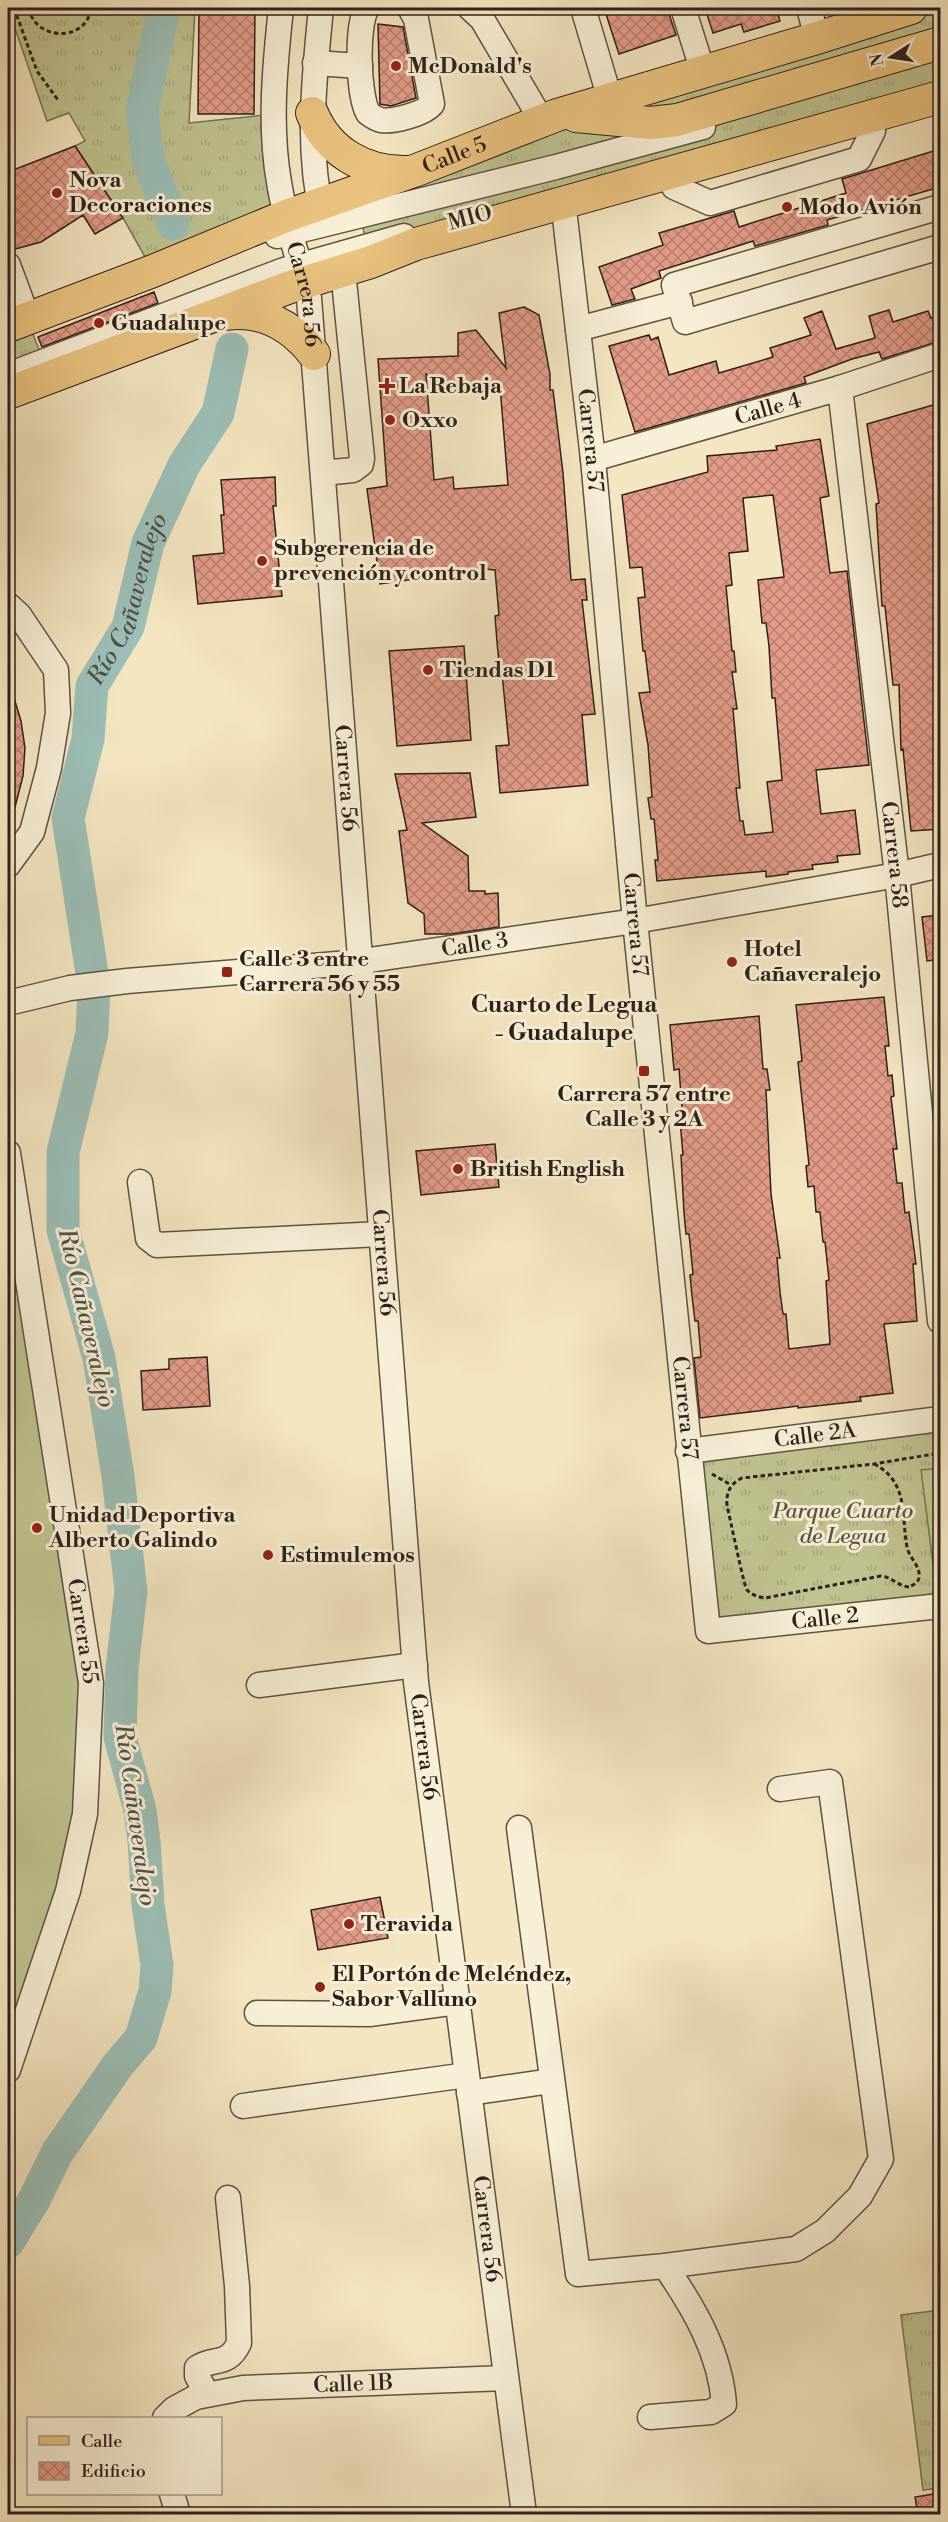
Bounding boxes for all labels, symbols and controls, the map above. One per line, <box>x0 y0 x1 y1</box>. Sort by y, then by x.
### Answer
north arrow <box>861 27 921 87</box>
text: N <box>866 51 888 68</box>
place label: McDonald's <box>408 53 532 80</box>
marker: McDonald's <box>389 59 403 73</box>
street label: Calle 5 <box>418 130 490 180</box>
place label: Nova Decoraciones <box>69 167 212 219</box>
marker: Nova Decoraciones <box>50 186 64 200</box>
place label: Modo Avión <box>799 194 922 221</box>
street label: MIO <box>445 199 495 237</box>
marker: Modo Avión <box>780 200 794 214</box>
street label: Carrera 56 <box>280 238 326 348</box>
place label: Guadalupe <box>111 310 226 337</box>
marker: Guadalupe <box>92 316 106 330</box>
place label: La Rebaja <box>399 373 503 400</box>
marker: La Rebaja <box>380 379 394 393</box>
street label: Calle 4 <box>731 386 804 431</box>
street label: Carrera 57 <box>571 387 609 494</box>
place label: Oxxo <box>402 407 458 434</box>
marker: Oxxo <box>383 413 397 427</box>
water label: Río Cañaveralejo <box>80 509 175 692</box>
place label: Subgerencia de prevención y control <box>274 535 486 587</box>
marker: Subgerencia de prevención y control <box>255 554 269 568</box>
place label: Tiendas D1 <box>440 657 556 684</box>
marker: Tiendas D1 <box>421 663 435 677</box>
street label: Carrera 56 <box>329 724 364 833</box>
street label: Carrera 58 <box>875 800 914 910</box>
street label: Carrera 57 <box>617 871 654 978</box>
street label: Calle 3 <box>440 926 510 963</box>
place label: Hotel Cañaveralejo <box>744 936 881 988</box>
place label: Calle 3 entre Carrera 56 y 55 <box>239 946 400 998</box>
marker: Hotel Cañaveralejo <box>725 955 739 969</box>
marker: Calle 3 entre Carrera 56 y 55 <box>220 965 234 979</box>
district label: Cuarto de Legua - Guadalupe <box>471 990 658 1048</box>
marker: Carrera 57 entre Calle 3 y 2A <box>637 1064 651 1078</box>
place label: Carrera 57 entre Calle 3 y 2A <box>557 1081 731 1133</box>
place label: British English <box>470 1156 625 1183</box>
marker: British English <box>451 1162 465 1176</box>
street label: Carrera 56 <box>366 1208 401 1317</box>
water label: Río Cañaveralejo <box>51 1224 121 1411</box>
street label: Carrera 57 <box>666 1355 704 1461</box>
street label: Calle 2A <box>772 1416 859 1453</box>
park label: Parque Cuarto de Legua <box>772 1498 913 1550</box>
place label: Unidad Deportiva Alberto Galindo <box>48 1502 236 1554</box>
marker: Unidad Deportiva Alberto Galindo <box>30 1521 44 1535</box>
place label: Estimulemos <box>280 1542 415 1569</box>
marker: Estimulemos <box>261 1548 275 1562</box>
street label: Carrera 55 <box>61 1577 104 1686</box>
street label: Calle 2 <box>790 1601 860 1635</box>
street label: Carrera 56 <box>404 1692 445 1802</box>
water label: Río Cañaveralejo <box>107 1721 163 1908</box>
place label: Teravida <box>361 1911 454 1938</box>
marker: Teravida <box>342 1917 356 1931</box>
place label: El Portón de Meléndez, Sabor Valluno <box>332 1961 572 2013</box>
marker: El Portón de Meléndez, Sabor Valluno <box>313 1980 327 1994</box>
street label: Carrera 56 <box>467 2174 507 2284</box>
street label: Calle 1B <box>313 2369 394 2399</box>
legend <box>27 2417 222 2495</box>
text: Calle <box>81 2430 122 2453</box>
text: Edificio <box>81 2460 146 2483</box>

